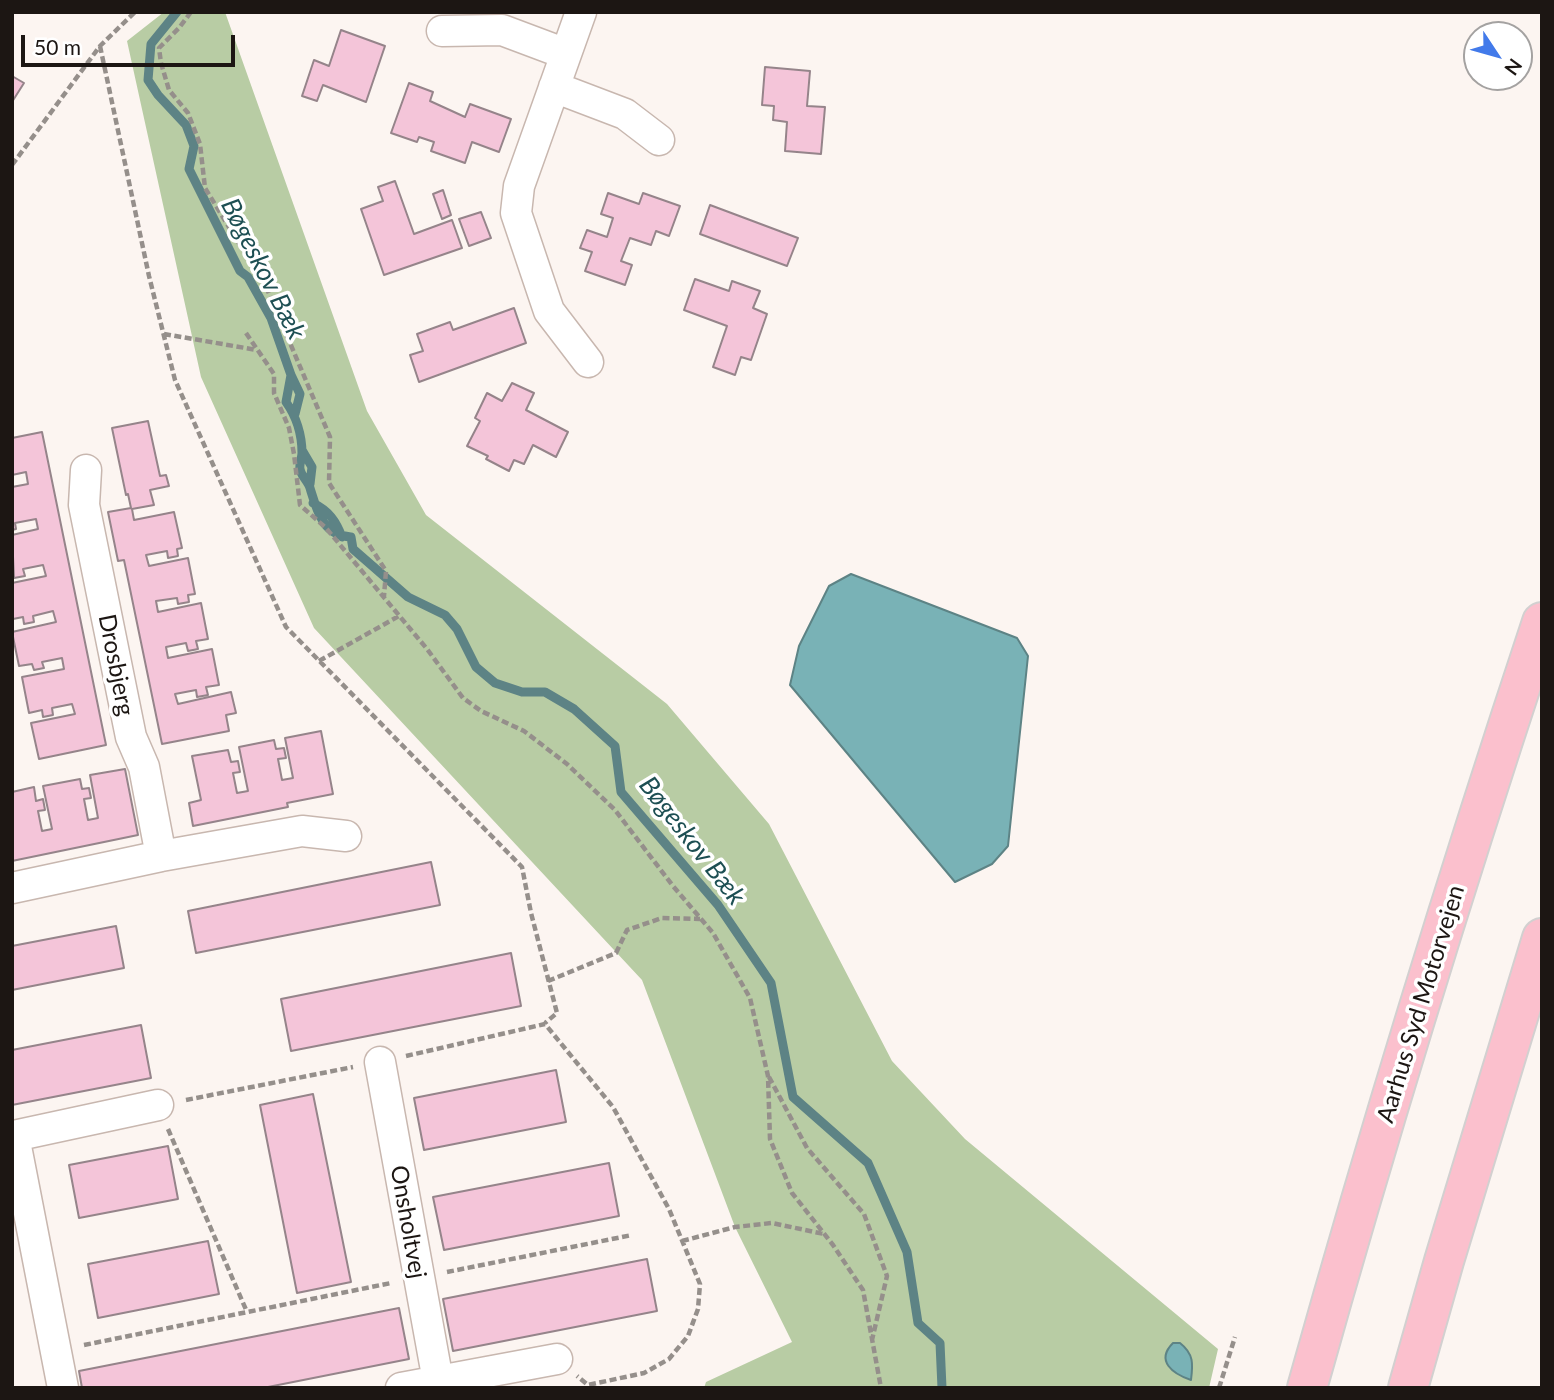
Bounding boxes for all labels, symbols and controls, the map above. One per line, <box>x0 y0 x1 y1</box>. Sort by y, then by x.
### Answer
scale bar <box>24 21 238 65</box>
north arrow <box>1463 21 1533 91</box>
text: 50 m <box>34 34 81 59</box>
text: N <box>1500 55 1527 80</box>
water label: Bøgeskov Bæk <box>214 193 312 345</box>
street label: Drosbjerg <box>92 612 140 718</box>
water label: Bøgeskov Bæk <box>632 771 752 911</box>
street label: Aarhus Syd Motorvejen <box>1371 882 1471 1126</box>
street label: Onsholtvej <box>384 1163 432 1281</box>

